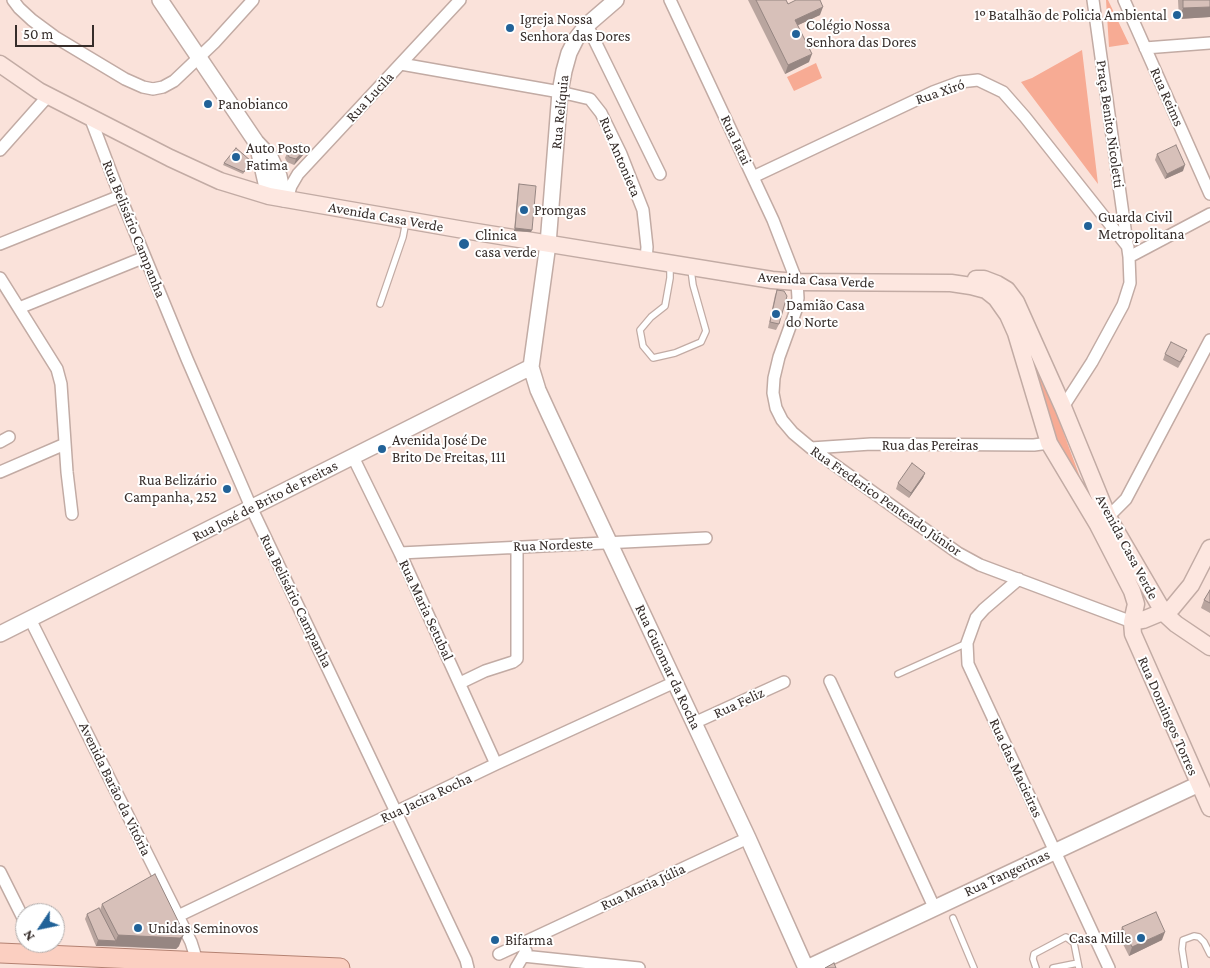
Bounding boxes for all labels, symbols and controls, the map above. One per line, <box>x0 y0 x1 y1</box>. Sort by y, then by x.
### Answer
place label: 1º Batalhão de Policia Ambiental <box>974 6 1167 24</box>
marker: 1º Batalhão de Policia Ambiental <box>1171 9 1183 21</box>
place label: Igreja Nossa Senhora das Dores <box>520 10 630 45</box>
scale bar <box>18 15 96 47</box>
place label: Colégio Nossa Senhora das Dores <box>806 16 916 51</box>
marker: Igreja Nossa Senhora das Dores <box>504 22 516 34</box>
text: 50 m <box>23 26 53 42</box>
marker: Colégio Nossa Senhora das Dores <box>790 28 802 40</box>
street label: Praça Benito Nicoletti <box>1092 59 1128 189</box>
street label: Rua Reims <box>1146 65 1188 129</box>
street label: Rua Lucila <box>342 68 398 126</box>
street label: Rua Relíquia <box>547 74 573 150</box>
street label: Rua Xiró <box>913 75 967 109</box>
place label: Panobianco <box>218 95 288 113</box>
marker: Panobianco <box>202 98 214 110</box>
street label: Rua Iatai <box>717 112 755 168</box>
street label: Rua Antonieta <box>595 114 645 200</box>
place label: Auto Posto Fatima <box>246 139 310 174</box>
marker: Auto Posto Fatima <box>230 151 242 163</box>
street label: Rua Belisário Campanha <box>98 158 170 300</box>
street label: Avenida Casa Verde <box>327 198 445 236</box>
place label: Promgas <box>534 201 586 219</box>
marker: Promgas <box>518 204 530 216</box>
place label: Guarda Civil Metropolitana <box>1098 208 1184 243</box>
marker: Guarda Civil Metropolitana <box>1082 220 1094 232</box>
place label: Clinica casa verde <box>475 226 537 261</box>
marker: Clinica casa verde <box>457 237 471 251</box>
street label: Avenida Casa Verde <box>757 268 875 292</box>
place label: Damião Casa do Norte <box>786 296 865 331</box>
marker: Damião Casa do Norte <box>770 308 782 320</box>
place label: Avenida José De Brito De Freitas, 111 <box>392 431 506 466</box>
street label: Rua das Pereiras <box>882 436 978 454</box>
street label: Rua Frederico Penteado Júnior <box>807 442 965 560</box>
marker: Avenida José De Brito De Freitas, 111 <box>376 443 388 455</box>
street label: Rua José de Brito de Freitas <box>189 456 341 546</box>
place label: Rua Belizário Campanha, 252 <box>124 471 217 506</box>
marker: Rua Belizário Campanha, 252 <box>221 483 233 495</box>
street label: Avenida Casa Verde <box>1092 491 1162 603</box>
street label: Rua Belisário Campanha <box>256 531 336 671</box>
street label: Rua Nordeste <box>513 535 593 555</box>
street label: Rua Maria Setubal <box>395 557 457 663</box>
street label: Rua Guiomar da Rocha <box>631 601 705 733</box>
street label: Rua Domingos Torres <box>1134 654 1202 778</box>
street label: Rua Feliz <box>711 683 767 723</box>
street label: Rua das Macieiras <box>985 716 1047 820</box>
street label: Avenida Barão da Vitória <box>75 719 155 859</box>
street label: Rua Jacira Rocha <box>377 769 475 827</box>
street label: Rua Tangerinas <box>961 845 1053 901</box>
street label: Rua Maria Júlia <box>598 860 688 914</box>
north arrow <box>15 903 65 953</box>
place label: Unidas Seminovos <box>148 919 258 937</box>
marker: Unidas Seminovos <box>132 922 144 934</box>
text: N <box>19 927 38 944</box>
place label: Casa Mille <box>1069 929 1131 947</box>
place label: Bifarma <box>505 931 553 949</box>
marker: Casa Mille <box>1135 932 1147 944</box>
marker: Bifarma <box>489 934 501 946</box>

